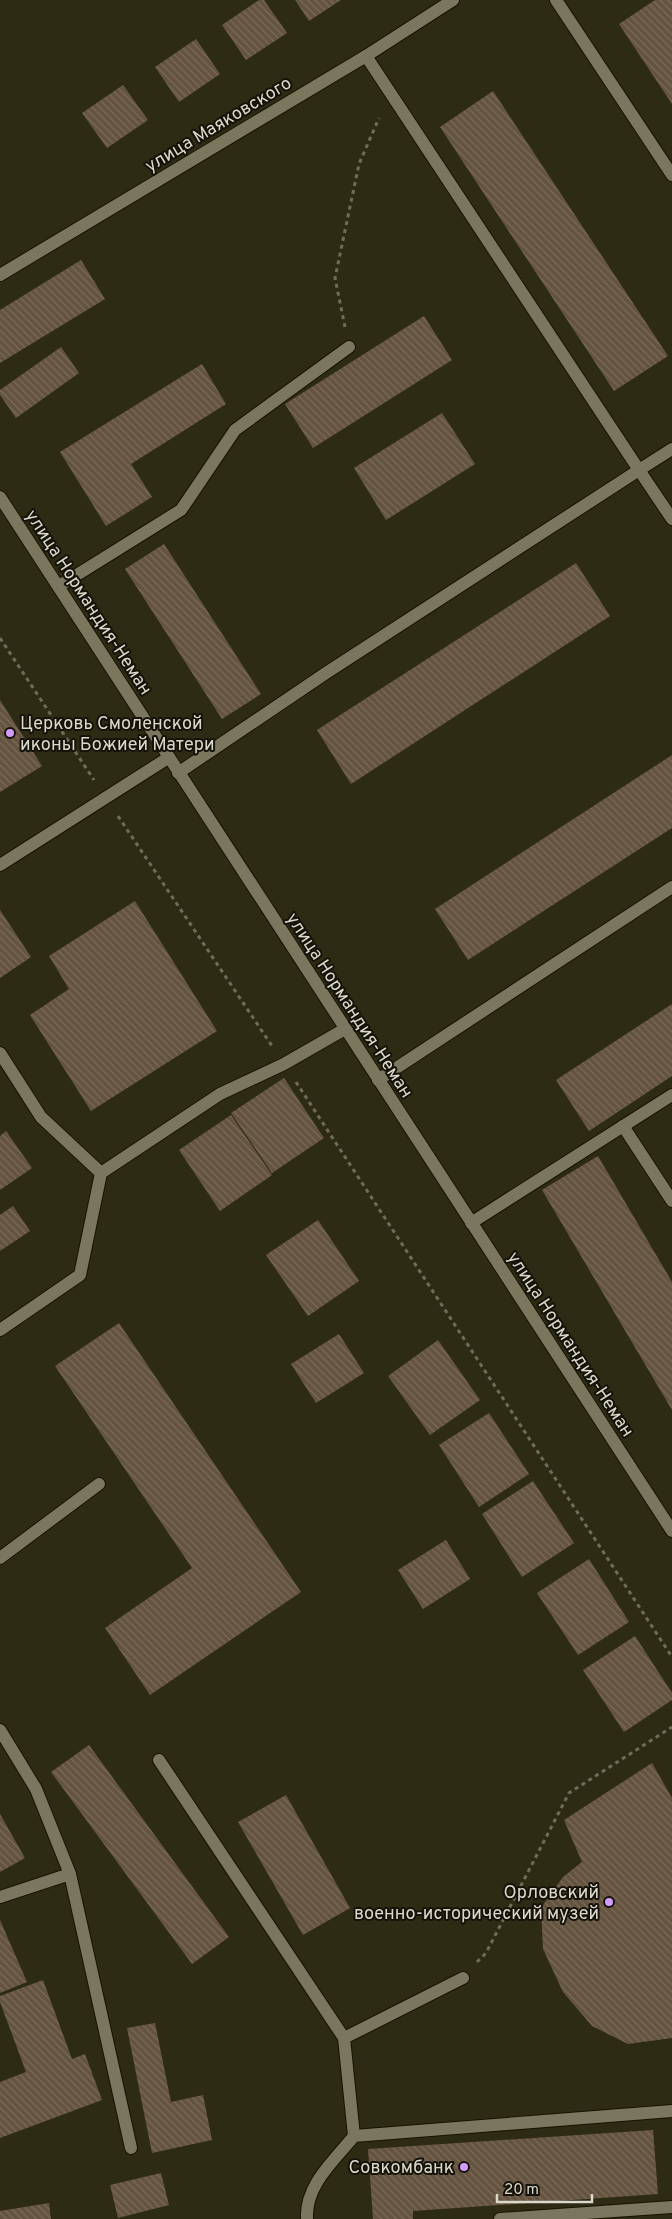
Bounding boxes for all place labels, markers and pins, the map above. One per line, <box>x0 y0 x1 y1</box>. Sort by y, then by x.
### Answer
place label: Церковь Смоленской иконы Божией Матери <box>20 713 215 757</box>
marker: Церковь Смоленской иконы Божией Матери <box>4 727 16 739</box>
place label: Орловский военно-исторический музей <box>354 1882 599 1926</box>
marker: Орловский военно-исторический музей <box>603 1896 615 1908</box>
place label: Совкомбанк <box>349 2157 454 2180</box>
marker: Совкомбанк <box>458 2161 470 2173</box>

